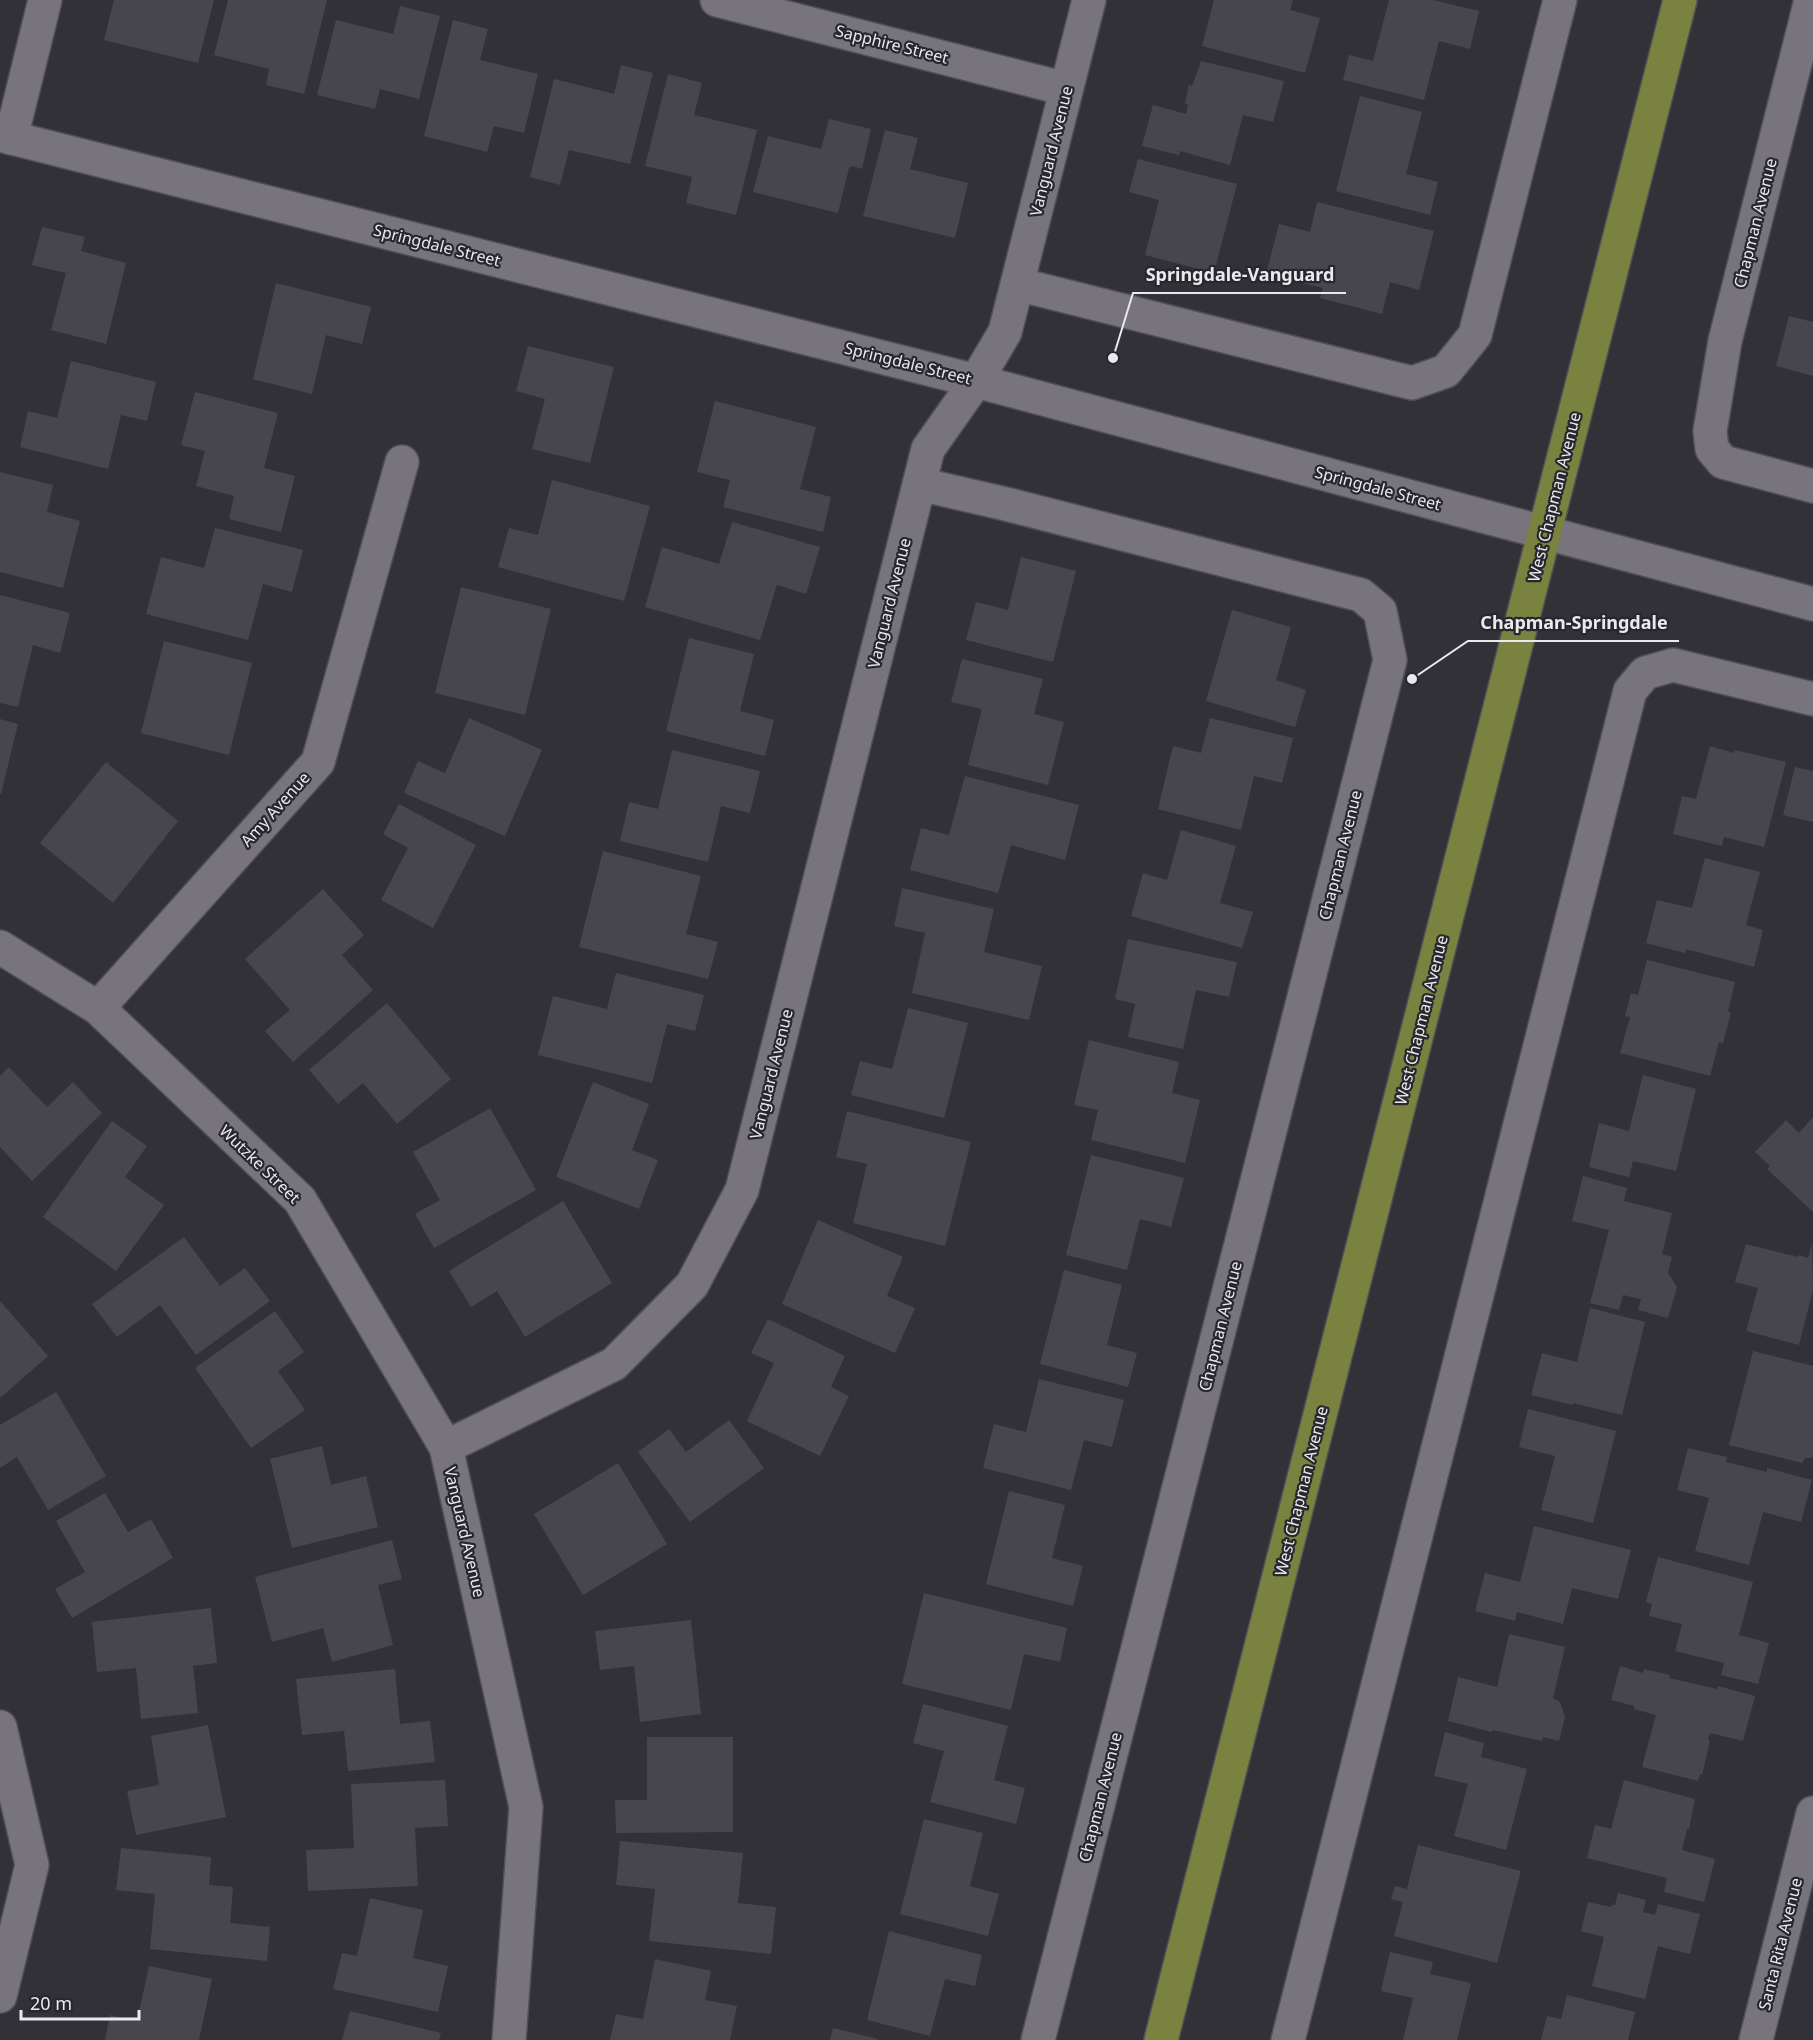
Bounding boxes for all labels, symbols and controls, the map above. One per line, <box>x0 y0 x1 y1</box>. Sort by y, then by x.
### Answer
street label: Sapphire Street <box>833 19 951 69</box>
street label: Vanguard Avenue <box>1024 84 1078 218</box>
street label: Chapman Avenue <box>1728 156 1782 290</box>
street label: Springdale Street <box>371 219 503 271</box>
callout: Springdale-Vanguard <box>1133 257 1346 293</box>
text: Springdale-Vanguard <box>1146 262 1334 286</box>
street label: Springdale Street <box>842 337 974 389</box>
street label: West Chapman Avenue <box>1522 410 1586 584</box>
street label: Springdale Street <box>1312 461 1444 515</box>
street label: Vanguard Avenue <box>862 536 916 670</box>
callout: Chapman-Springdale <box>1468 605 1679 641</box>
text: Chapman-Springdale <box>1480 610 1668 634</box>
street label: Amy Avenue <box>235 767 315 851</box>
street label: Chapman Avenue <box>1313 788 1367 922</box>
street label: West Chapman Avenue <box>1389 933 1453 1107</box>
street label: Vanguard Avenue <box>744 1007 798 1141</box>
street label: Wutzke Street <box>215 1120 305 1208</box>
street label: Chapman Avenue <box>1193 1259 1247 1393</box>
street label: West Chapman Avenue <box>1269 1404 1333 1578</box>
street label: Vanguard Avenue <box>439 1465 491 1599</box>
street label: Chapman Avenue <box>1073 1730 1127 1864</box>
street label: Santa Rita Avenue <box>1753 1875 1807 2013</box>
scale bar <box>21 1983 140 2021</box>
text: 20 m <box>30 1991 72 2015</box>

